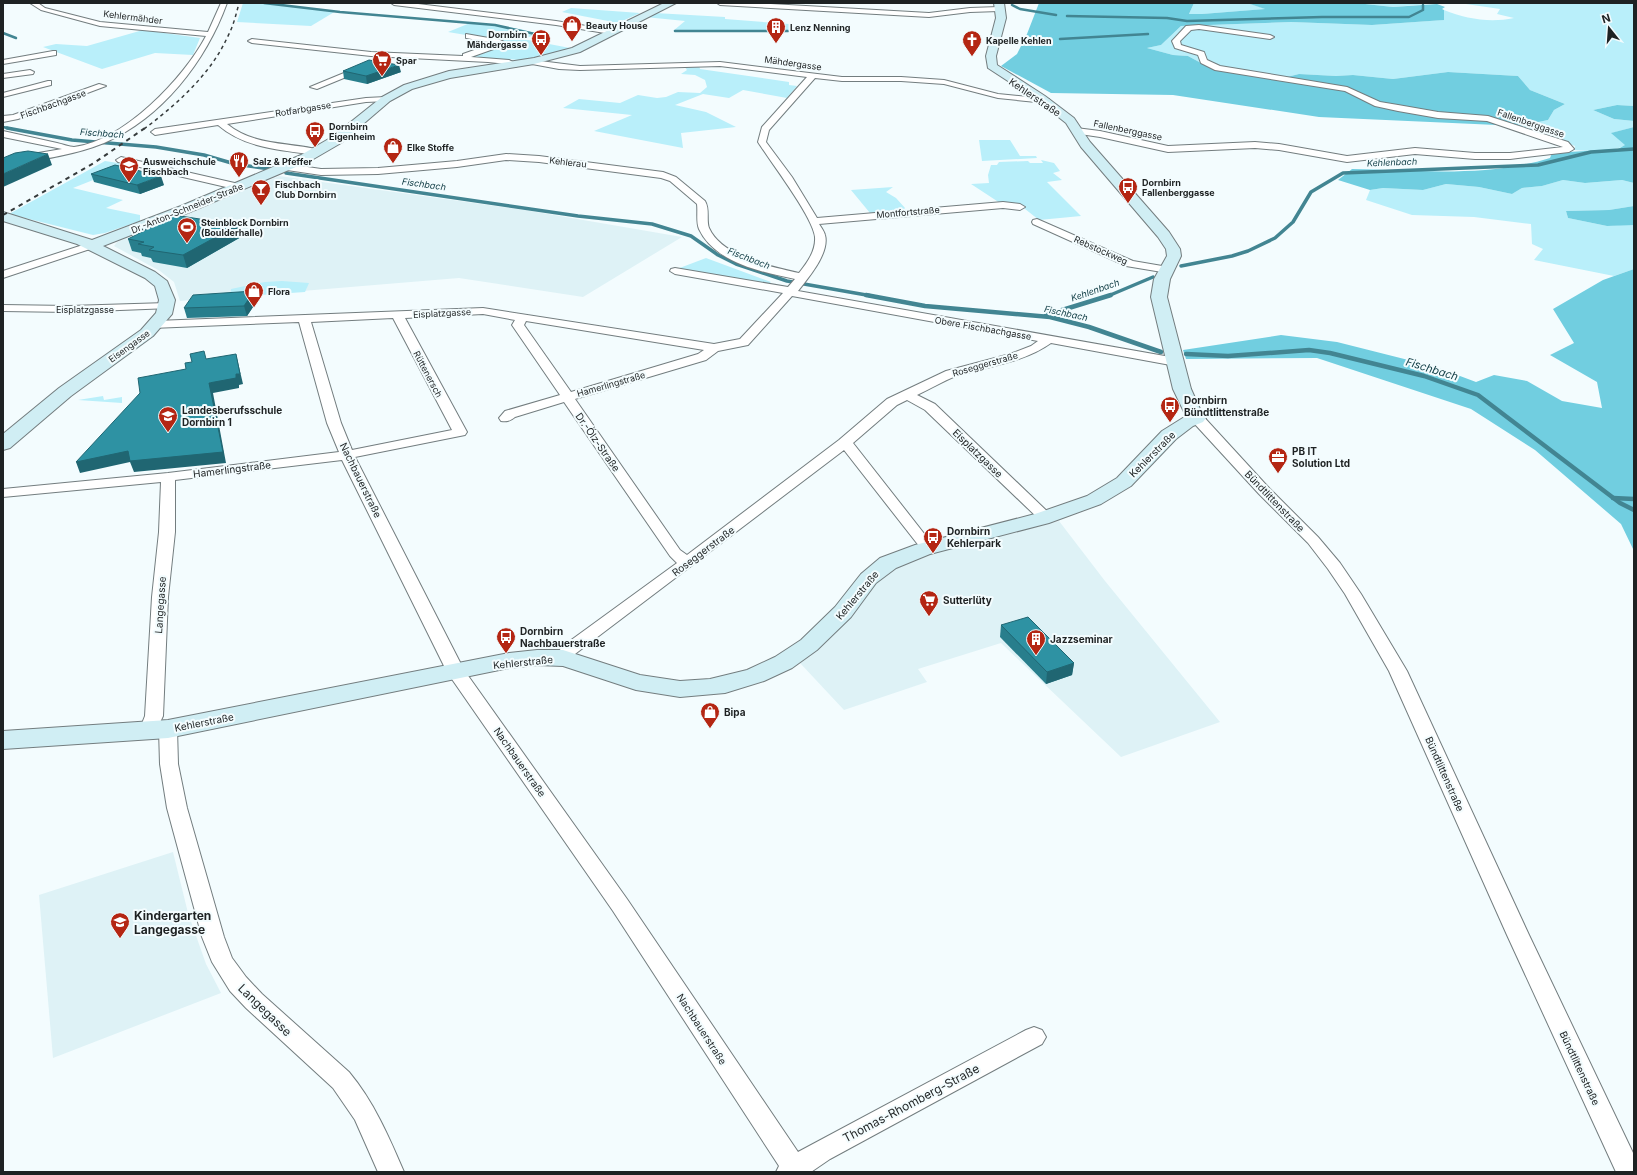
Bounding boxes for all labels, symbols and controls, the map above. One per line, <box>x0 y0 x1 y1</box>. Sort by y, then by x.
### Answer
street label: Kehlermähder <box>103 8 164 26</box>
north arrow <box>1589 8 1629 48</box>
text: N <box>1600 11 1612 26</box>
shop icon: Beauty House <box>561 14 583 42</box>
building icon: Lenz Nenning <box>765 16 787 44</box>
place label: Beauty House <box>586 20 648 31</box>
place label: Lenz Nenning <box>790 22 851 33</box>
bus stop icon: Dornbirn Mähdergasse <box>530 28 552 56</box>
place label: Dornbirn Mähdergasse <box>467 29 528 50</box>
church icon: Kapelle Kehlen <box>961 29 983 57</box>
place label: Kapelle Kehlen <box>986 35 1052 46</box>
supermarket icon: Spar <box>371 49 393 77</box>
street label: Mähdergasse <box>764 54 822 72</box>
place label: Spar <box>396 55 417 66</box>
street label: Kehlerstraße <box>1007 75 1063 119</box>
street label: Fischbachgasse <box>19 87 87 121</box>
street label: Rotfarbgasse <box>274 99 332 119</box>
street label: Fallenberggasse <box>1496 106 1566 140</box>
street label: Fallenberggasse <box>1093 117 1163 143</box>
bus stop icon: Dornbirn Eigenheim <box>304 120 326 148</box>
place label: Dornbirn Eigenheim <box>329 121 375 142</box>
water label: Fischbach <box>80 126 124 140</box>
shop icon: Elke Stoffe <box>382 136 404 164</box>
place label: Elke Stoffe <box>407 142 455 153</box>
restaurant icon: Salz & Pfeffer <box>228 150 250 178</box>
street label: Kehlerau <box>549 154 587 170</box>
school or university icon: Ausweichschule Fischbach <box>118 155 140 183</box>
place label: Ausweichschule Fischbach <box>143 156 217 177</box>
place label: Salz & Pfeffer <box>253 156 313 167</box>
water label: Kehlenbach <box>1367 156 1417 168</box>
water label: Fischbach <box>401 175 447 193</box>
bus stop icon: Dornbirn Fallenberggasse <box>1117 176 1139 204</box>
place label: Dornbirn Fallenberggasse <box>1142 177 1215 198</box>
bar icon: Fischbach Club Dornbirn <box>250 178 272 206</box>
place label: Fischbach Club Dornbirn <box>275 179 337 200</box>
street label: Dr.-Anton-Schneider-Straße <box>129 180 245 236</box>
street label: Montfortstraße <box>876 204 940 220</box>
sports icon: Steinblock Dornbirn (Boulderhalle) <box>176 216 198 244</box>
place label: Steinblock Dornbirn (Boulderhalle) <box>201 217 289 238</box>
street label: Rebstockweg <box>1073 233 1129 267</box>
water label: Fischbach <box>726 245 772 271</box>
water label: Kehlenbach <box>1069 277 1121 303</box>
shop icon: Flora <box>243 280 265 308</box>
place label: Flora <box>268 286 290 297</box>
water label: Fischbach <box>1043 303 1089 323</box>
street label: Eisplatzgasse <box>56 304 114 315</box>
street label: Eisplatzgasse <box>413 306 471 320</box>
street label: Obere Fischbachgasse <box>934 314 1032 342</box>
street label: Eisengasse <box>106 327 152 365</box>
street label: Rüttenersch <box>411 349 445 399</box>
street label: Roseggerstraße <box>951 349 1019 379</box>
water label: Fischbach <box>1404 354 1460 384</box>
street label: Hamerlingstraße <box>576 369 646 399</box>
place label: Dornbirn Bündtlittenstraße <box>1184 394 1269 418</box>
bus stop icon: Dornbirn Bündtlittenstraße <box>1159 395 1181 423</box>
place label: Landesberufsschule Dornbirn 1 <box>182 404 282 428</box>
school or university icon: Landesberufsschule Dornbirn 1 <box>157 405 179 433</box>
street label: Dr.-Ölz-Straße <box>573 410 623 474</box>
street label: Eisplatzgasse <box>951 426 1006 480</box>
street label: Kehlerstraße <box>1127 428 1178 479</box>
street label: Nachbauerstraße <box>338 440 384 520</box>
place label: PB IT Solution Ltd <box>1292 445 1350 469</box>
office icon: PB IT Solution Ltd <box>1267 446 1289 474</box>
street label: Hamerlingstraße <box>192 458 272 480</box>
street label: Bündtlittenstraße <box>1243 468 1307 534</box>
street label: Roseggerstraße <box>669 523 737 578</box>
place label: Dornbirn Kehlerpark <box>947 525 1001 549</box>
bus stop icon: Dornbirn Kehlerpark <box>922 526 944 554</box>
street label: Kehlerstraße <box>833 568 881 622</box>
street label: Langegasse <box>152 576 168 634</box>
supermarket icon: Sutterlüty <box>918 589 940 617</box>
place label: Sutterlüty <box>943 594 992 607</box>
place label: Dornbirn Nachbauerstraße <box>520 625 606 649</box>
bus stop icon: Dornbirn Nachbauerstraße <box>495 626 517 654</box>
building icon: Jazzseminar <box>1025 628 1047 656</box>
place label: Jazzseminar <box>1050 633 1113 645</box>
street label: Kehlerstraße <box>493 653 554 671</box>
shop icon: Bipa <box>699 701 721 729</box>
place label: Bipa <box>724 706 746 718</box>
street label: Kehlerstraße <box>173 710 235 734</box>
street label: Nachbauerstraße <box>492 725 549 799</box>
street label: Bündtlittenstraße <box>1423 735 1467 813</box>
place label: Kindergarten Langegasse <box>134 908 211 937</box>
school or university icon: Kindergarten Langegasse <box>109 911 131 939</box>
street label: Langegasse <box>235 981 295 1039</box>
street label: Nachbauerstraße <box>675 991 729 1067</box>
street label: Bündtlittenstraße <box>1558 1029 1603 1107</box>
street label: Thomas-Rhomberg-Straße <box>840 1061 982 1145</box>

